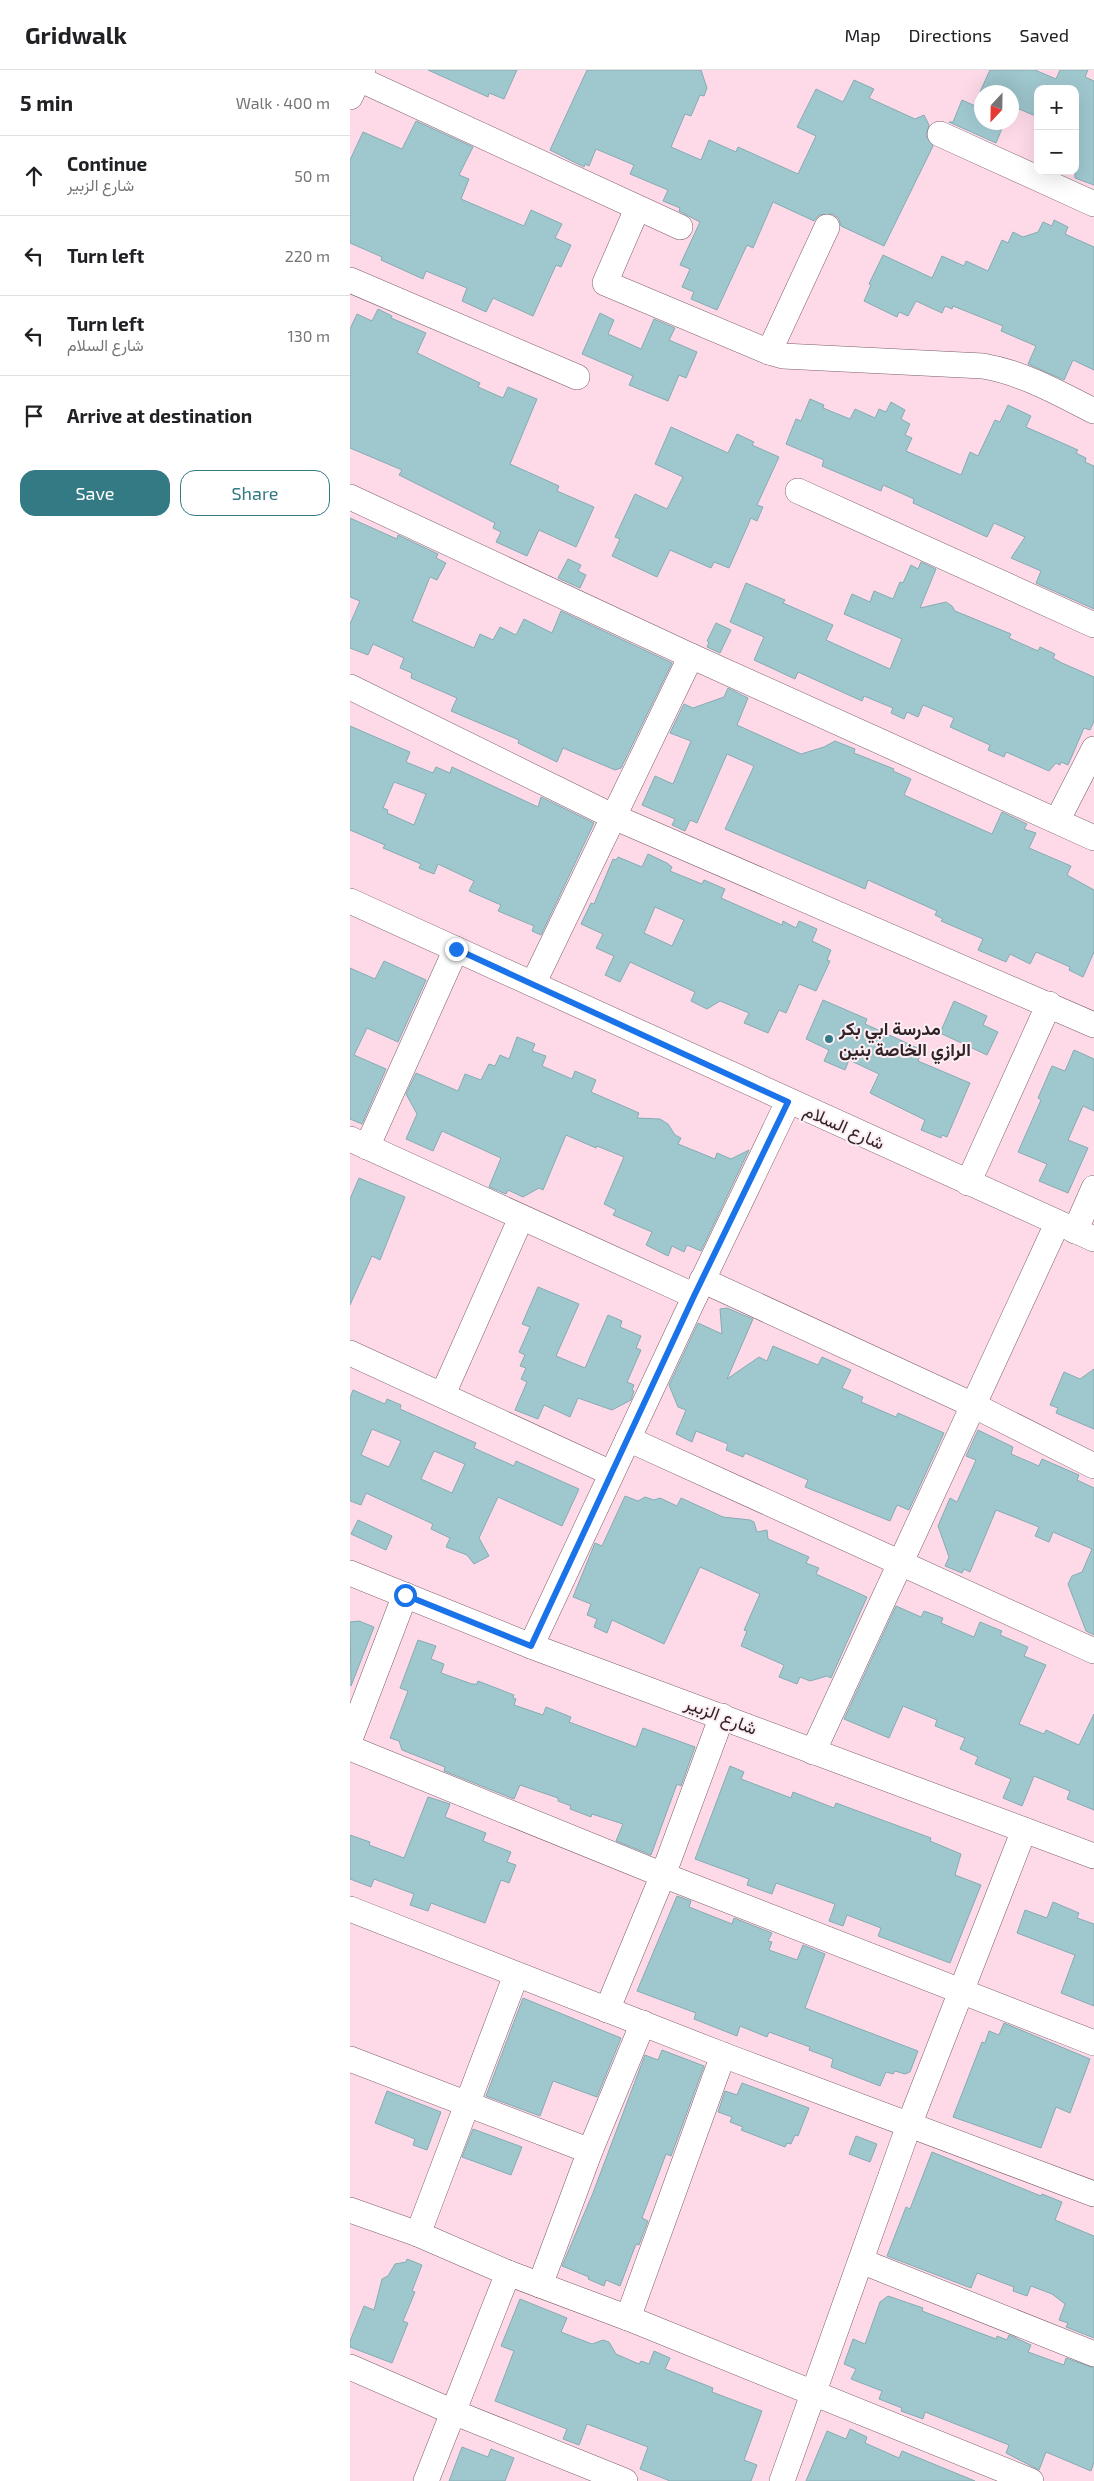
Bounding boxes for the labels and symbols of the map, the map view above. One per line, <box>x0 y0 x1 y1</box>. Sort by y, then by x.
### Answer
north arrow <box>974 85 1019 130</box>
route end <box>445 938 468 961</box>
place label: مدرسة ابي بكر الرازي الخاصة بنين <box>838 1017 971 1065</box>
marker: مدرسة ابي بكر الرازي الخاصة بنين <box>823 1033 835 1045</box>
street label: شارع السلام <box>800 1098 888 1156</box>
route start <box>394 1584 417 1607</box>
street label: شارع الزبير <box>681 1691 761 1741</box>

